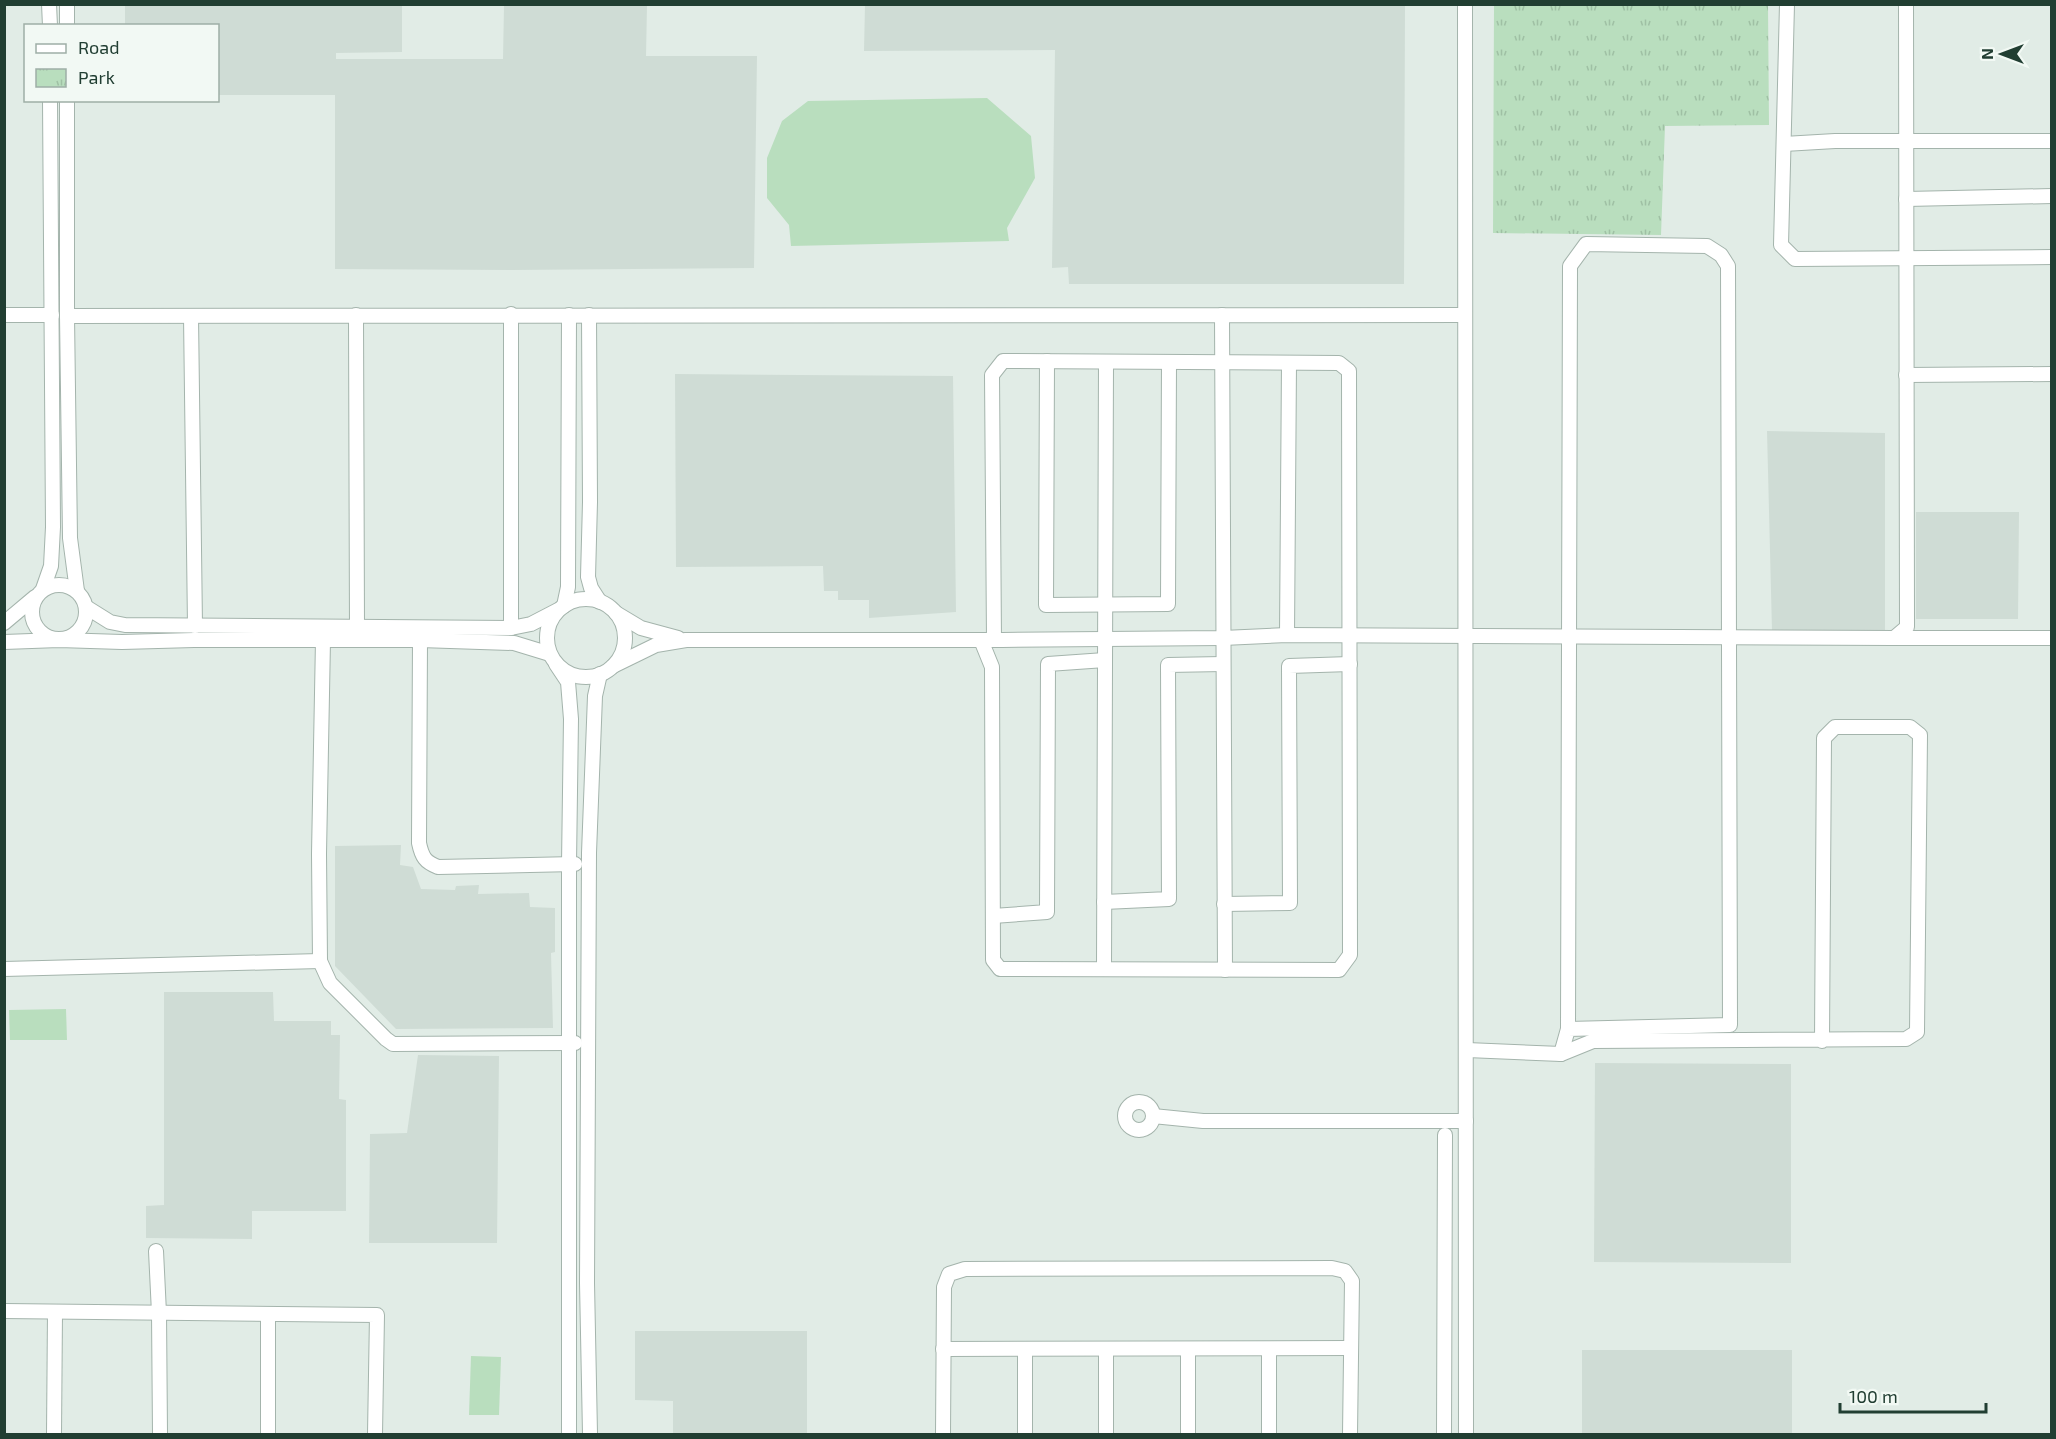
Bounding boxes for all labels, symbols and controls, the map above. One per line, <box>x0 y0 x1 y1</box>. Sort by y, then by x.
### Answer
legend <box>24 24 219 102</box>
north arrow <box>1972 24 2032 84</box>
text: Road <box>78 36 119 58</box>
text: N <box>1977 48 1996 60</box>
text: Park <box>78 66 115 88</box>
scale bar <box>1840 1376 1986 1414</box>
text: 100 m <box>1849 1385 1898 1407</box>

